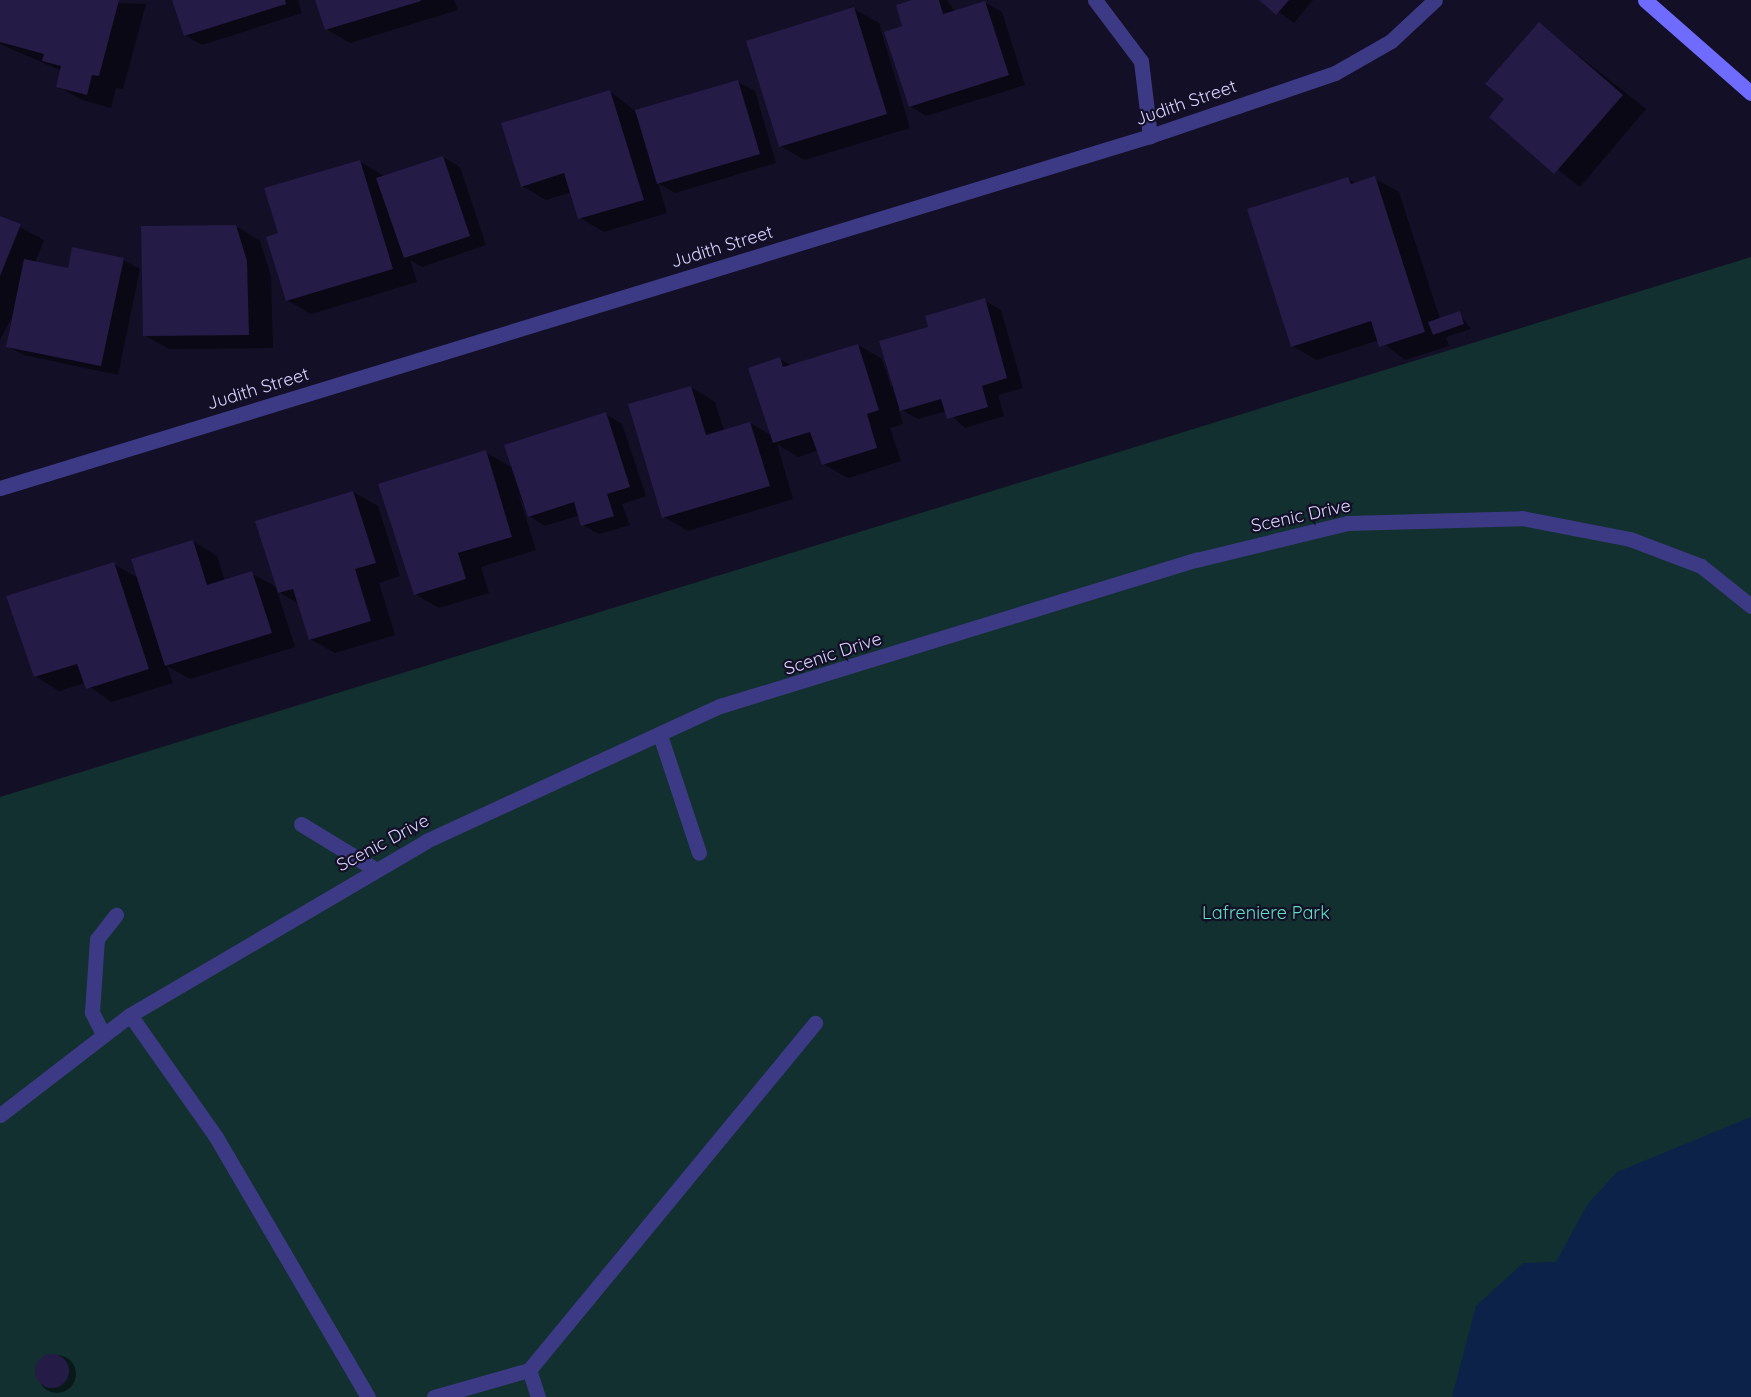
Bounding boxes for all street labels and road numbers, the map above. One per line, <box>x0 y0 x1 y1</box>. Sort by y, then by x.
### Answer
street label: Judith Street <box>1132 76 1240 130</box>
street label: Judith Street <box>668 221 776 273</box>
street label: Judith Street <box>204 363 312 415</box>
street label: Scenic Drive <box>1249 495 1353 537</box>
street label: Scenic Drive <box>781 628 885 680</box>
street label: Scenic Drive <box>333 810 433 876</box>

